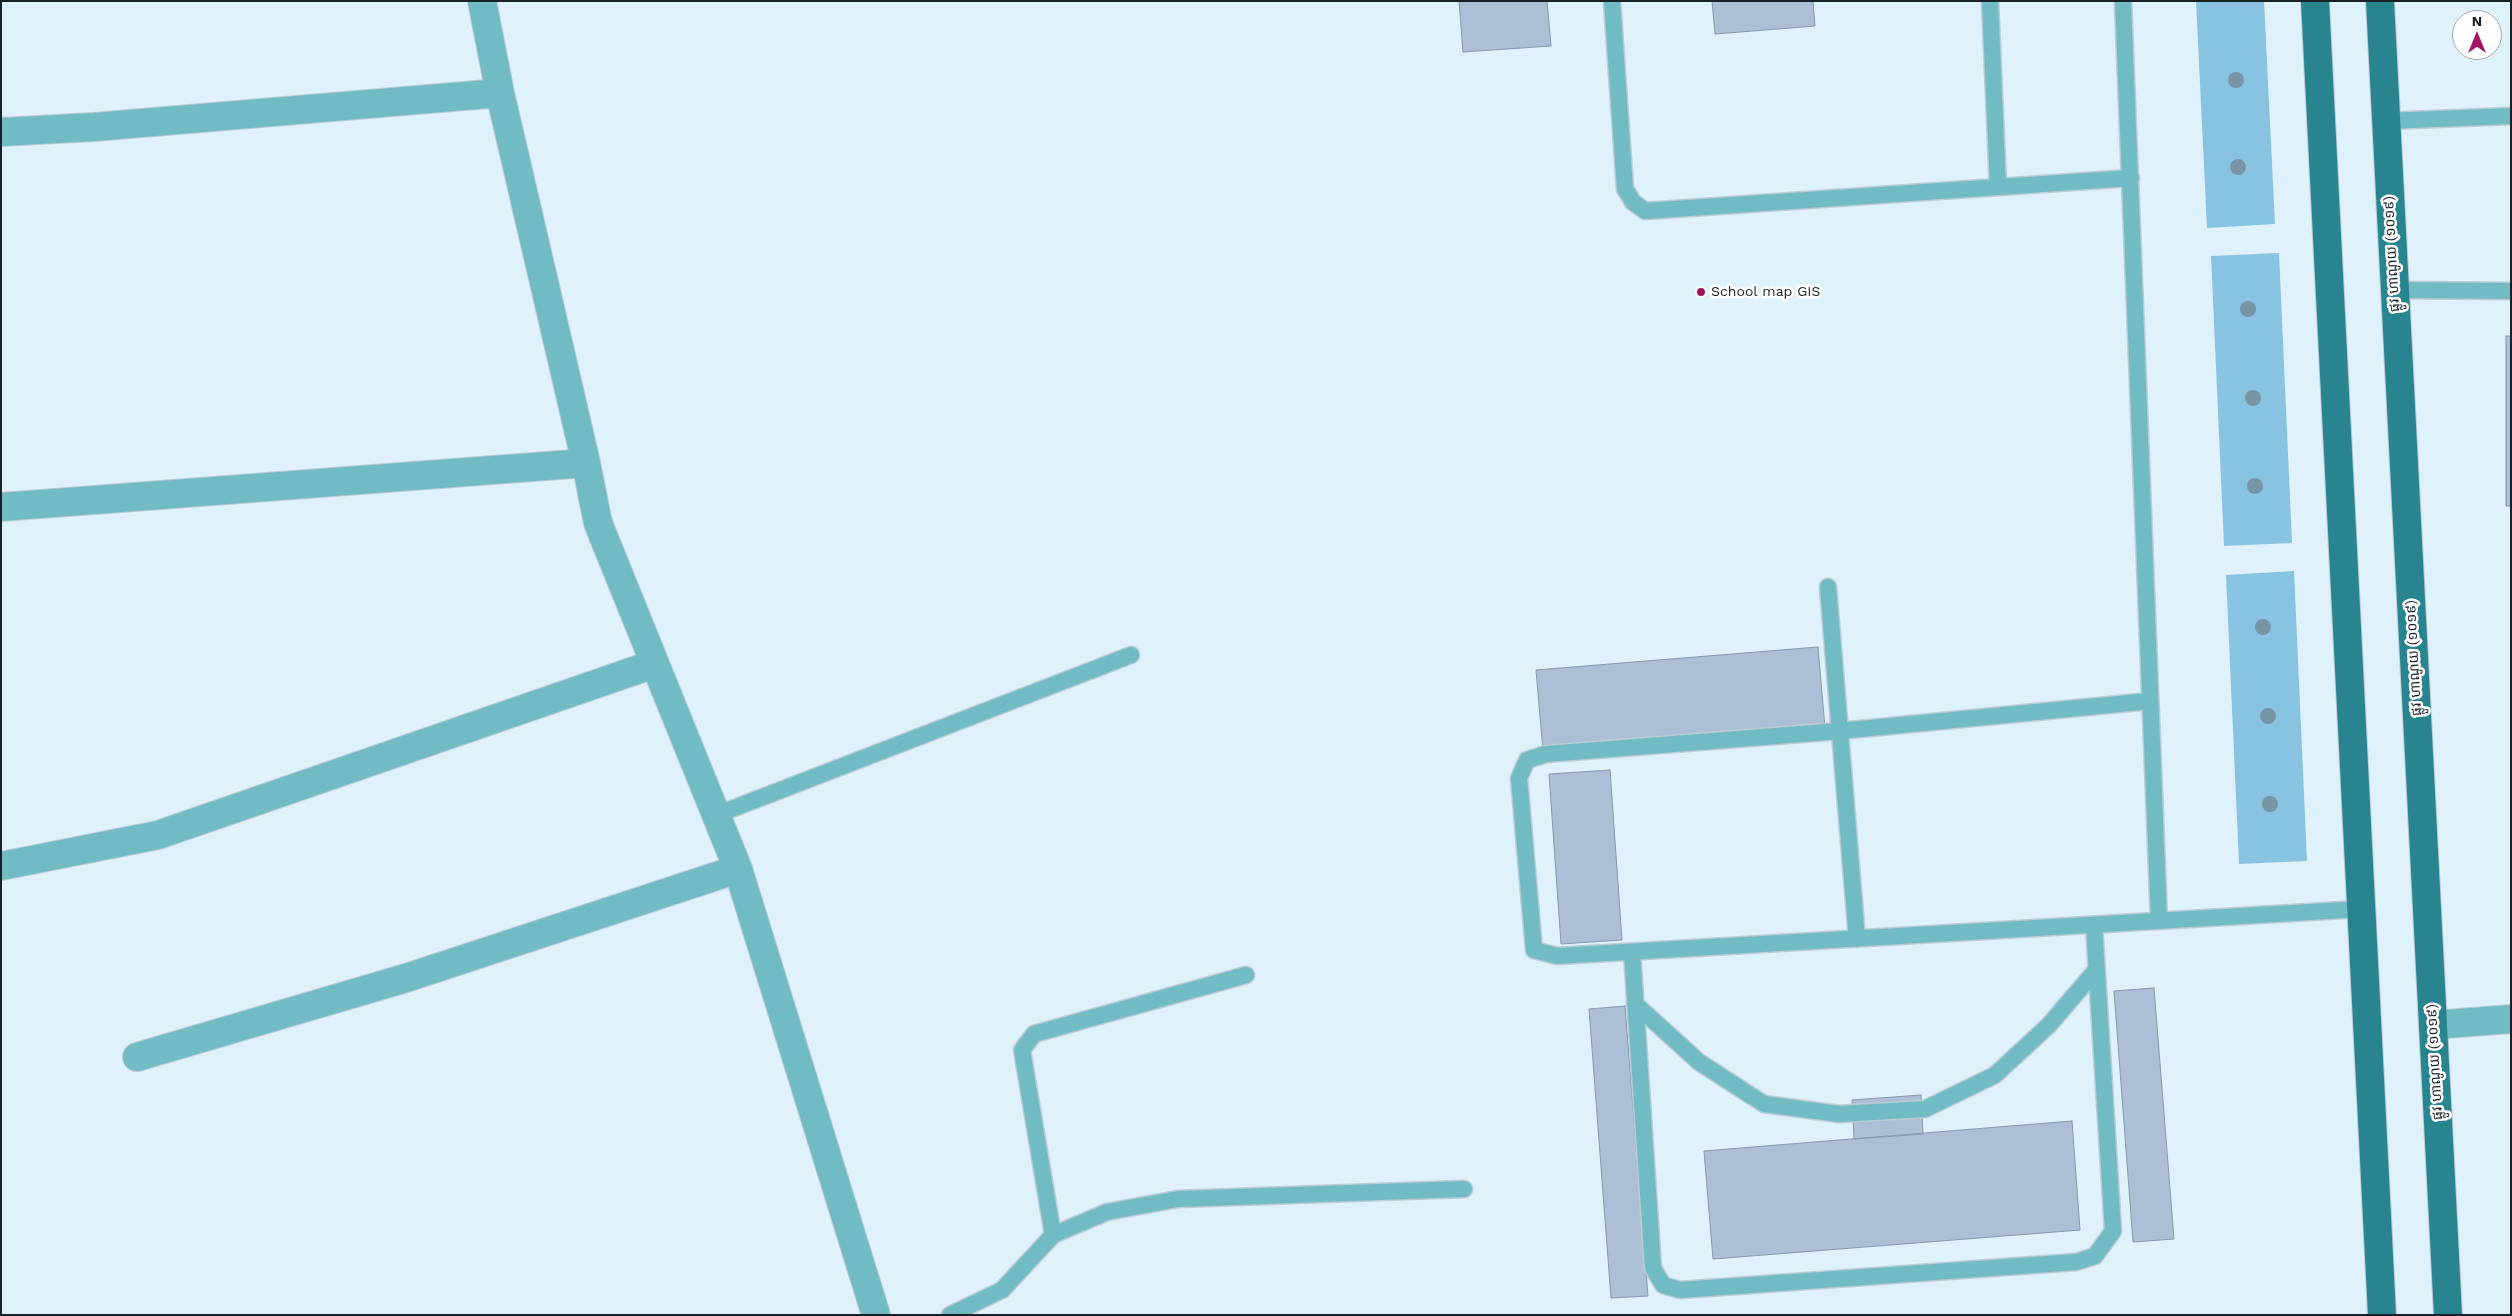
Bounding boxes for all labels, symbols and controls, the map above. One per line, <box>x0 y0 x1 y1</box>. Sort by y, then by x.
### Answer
north arrow <box>2452 10 2502 60</box>
text: N <box>2472 13 2482 29</box>
street label: ផ្លូវ ហាណូយ (១០១៩) <box>2381 196 2403 312</box>
place label: School map GIS <box>1711 284 1820 300</box>
marker: School map GIS <box>1695 286 1707 298</box>
street label: ផ្លូវ ហាណូយ (១០១៩) <box>2403 600 2425 716</box>
street label: ផ្លូវ ហាណូយ (១០១៩) <box>2424 1004 2446 1120</box>

